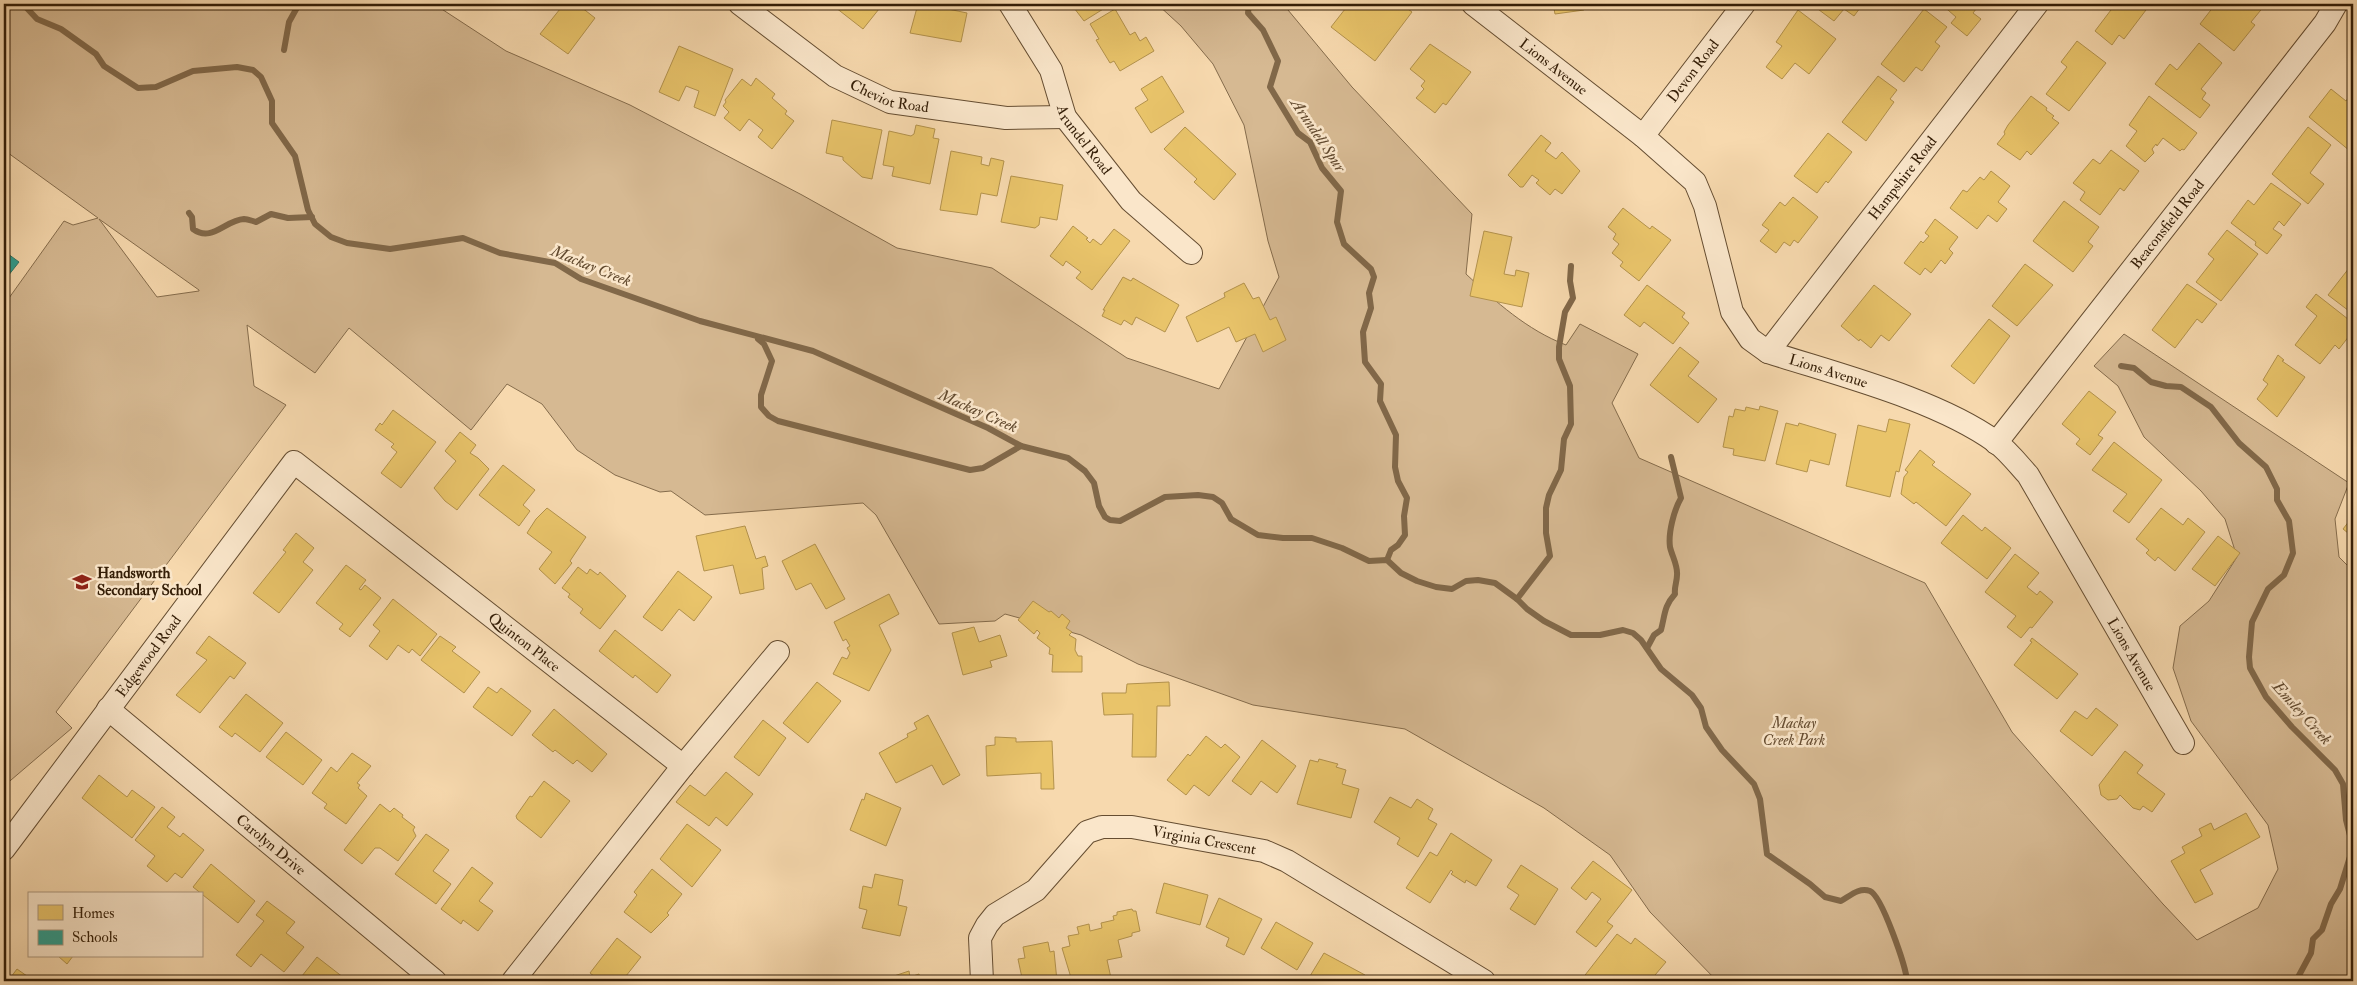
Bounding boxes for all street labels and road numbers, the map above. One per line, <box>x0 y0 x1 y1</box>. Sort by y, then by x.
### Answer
street label: Lions Avenue <box>1516 34 1592 99</box>
street label: Devon Road <box>1663 35 1723 106</box>
street label: Cheviot Road <box>847 75 931 117</box>
street label: Arundel Road <box>1052 102 1116 179</box>
street label: Hampshire Road <box>1864 132 1941 224</box>
street label: Beaconsfield Road <box>2126 175 2209 273</box>
street label: Lions Avenue <box>1787 350 1870 392</box>
street label: Quinton Place <box>485 608 564 676</box>
street label: Edgewood Road <box>112 611 186 701</box>
street label: Lions Avenue <box>2103 614 2160 694</box>
street label: Carolyn Drive <box>232 810 310 879</box>
street label: Virginia Crescent <box>1151 821 1258 859</box>

